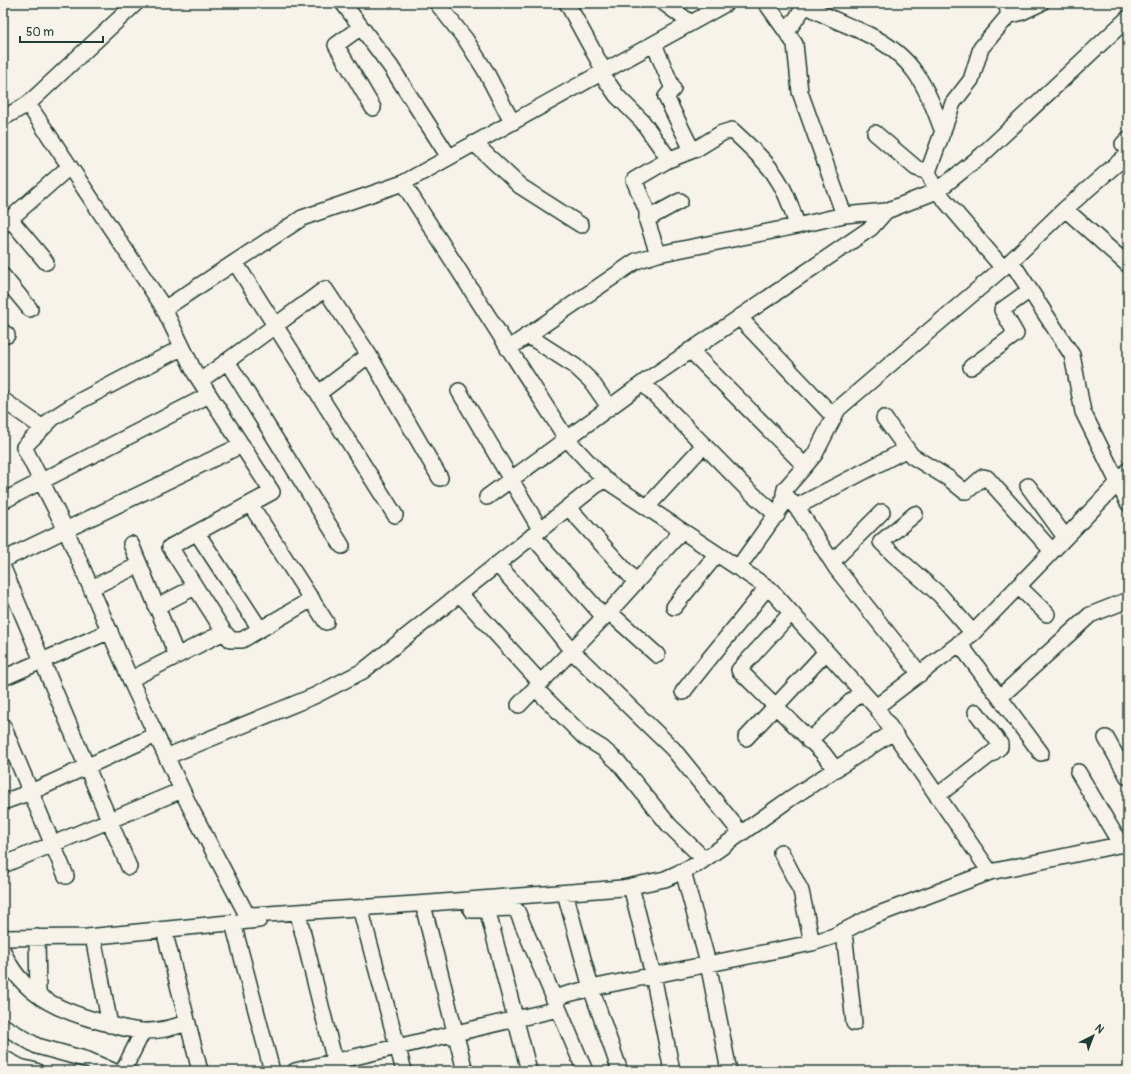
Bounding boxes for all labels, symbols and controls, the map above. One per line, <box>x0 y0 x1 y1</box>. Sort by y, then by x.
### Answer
scale bar <box>20 18 103 44</box>
text: 50 m <box>26 25 54 40</box>
north arrow <box>1073 1016 1113 1056</box>
text: N <box>1092 1022 1107 1037</box>

